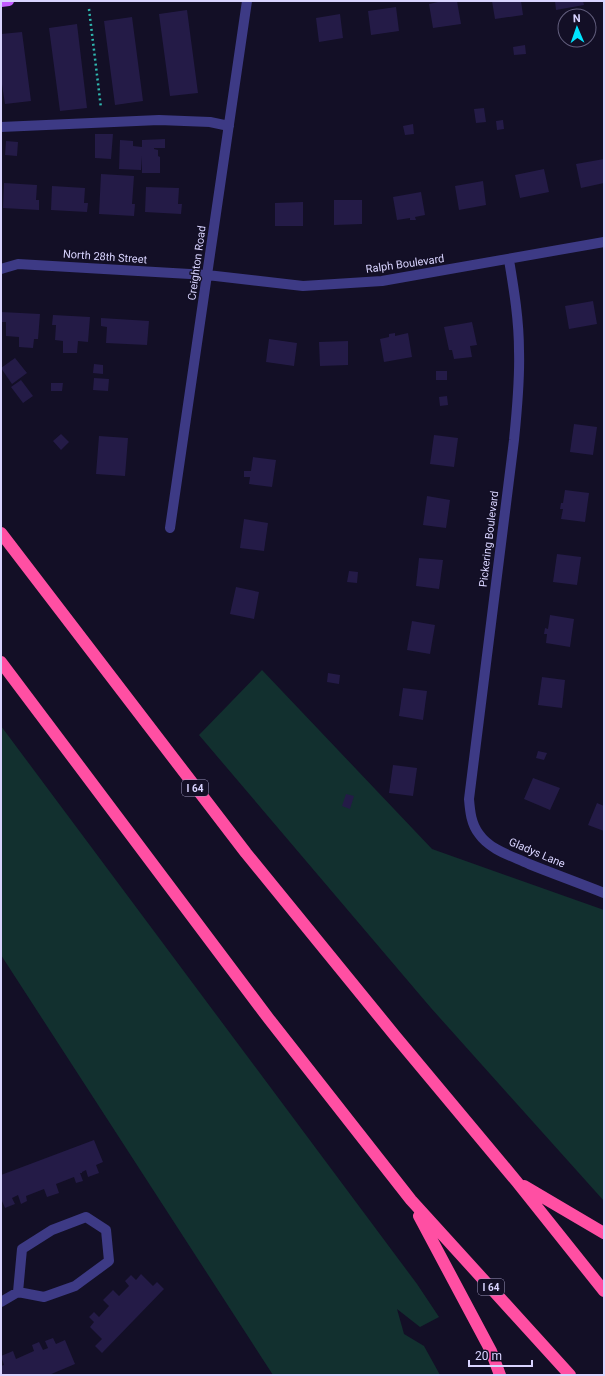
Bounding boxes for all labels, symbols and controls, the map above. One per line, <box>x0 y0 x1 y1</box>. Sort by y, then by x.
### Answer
north arrow <box>557 8 597 48</box>
text: N <box>573 12 581 25</box>
street label: Creighton Road <box>185 225 209 301</box>
street label: North 28th Street <box>63 248 148 266</box>
street label: Ralph Boulevard <box>365 252 445 276</box>
street label: Pickering Boulevard <box>477 490 501 588</box>
road number: I 64 <box>182 780 208 796</box>
street label: Gladys Lane <box>507 835 567 871</box>
road number: I 64 <box>478 1279 504 1295</box>
scale bar <box>469 1342 532 1368</box>
text: 20 m <box>475 1349 502 1363</box>

